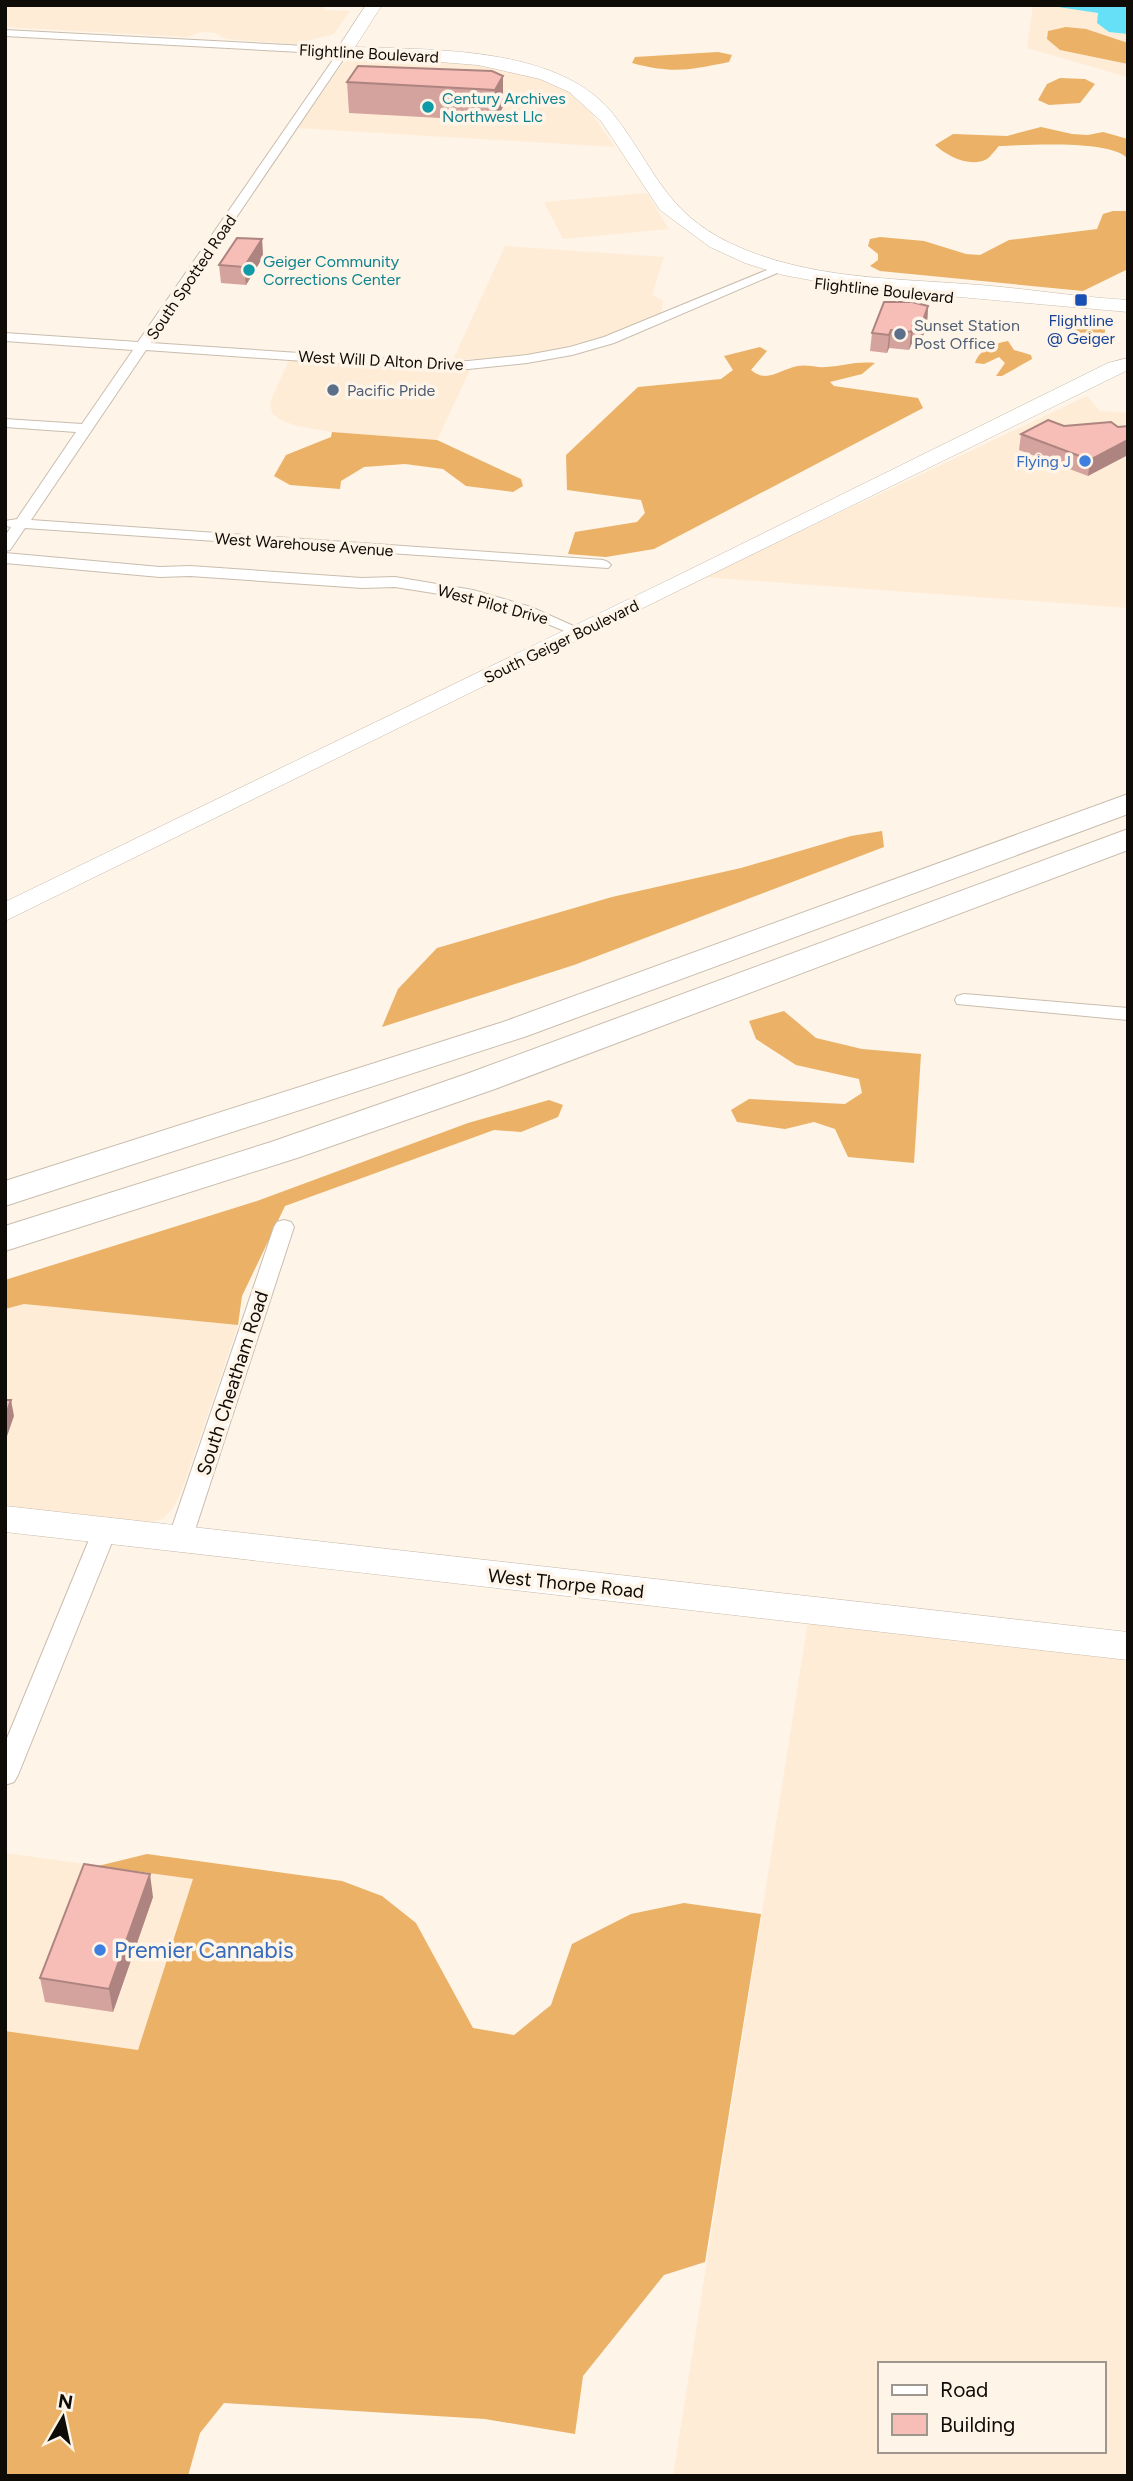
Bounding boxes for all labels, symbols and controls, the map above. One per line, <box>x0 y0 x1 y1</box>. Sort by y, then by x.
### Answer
street label: Flightline Boulevard <box>298 40 439 67</box>
place label: Century Archives Northwest Llc <box>442 89 566 126</box>
marker: Century Archives Northwest Llc <box>420 99 436 115</box>
street label: South Spotted Road <box>143 211 240 343</box>
place label: Geiger Community Corrections Center <box>263 252 401 289</box>
marker: Geiger Community Corrections Center <box>241 262 257 278</box>
street label: Flightline Boulevard <box>813 274 955 307</box>
marker: Flightline @ Geiger <box>1073 292 1089 308</box>
place label: Flightline @ Geiger <box>1047 311 1116 348</box>
place label: Sunset Station Post Office <box>914 316 1020 353</box>
marker: Sunset Station Post Office <box>892 326 908 342</box>
street label: West Will D Alton Drive <box>298 347 464 374</box>
place label: Pacific Pride <box>347 381 436 400</box>
marker: Pacific Pride <box>325 382 341 398</box>
place label: Flying J <box>1016 452 1071 471</box>
marker: Flying J <box>1077 453 1093 469</box>
street label: West Warehouse Avenue <box>214 529 394 560</box>
street label: West Pilot Drive <box>436 581 550 628</box>
street label: South Geiger Boulevard <box>481 596 642 687</box>
street label: South Cheatham Road <box>192 1288 273 1478</box>
street label: West Thorpe Road <box>487 1564 645 1603</box>
place label: Premier Cannabis <box>114 1936 294 1964</box>
marker: Premier Cannabis <box>92 1942 108 1958</box>
legend <box>878 2362 1105 2453</box>
text: Road <box>940 2377 988 2402</box>
north arrow <box>28 2383 98 2453</box>
text: N <box>57 2389 75 2414</box>
text: Building <box>940 2412 1015 2437</box>

